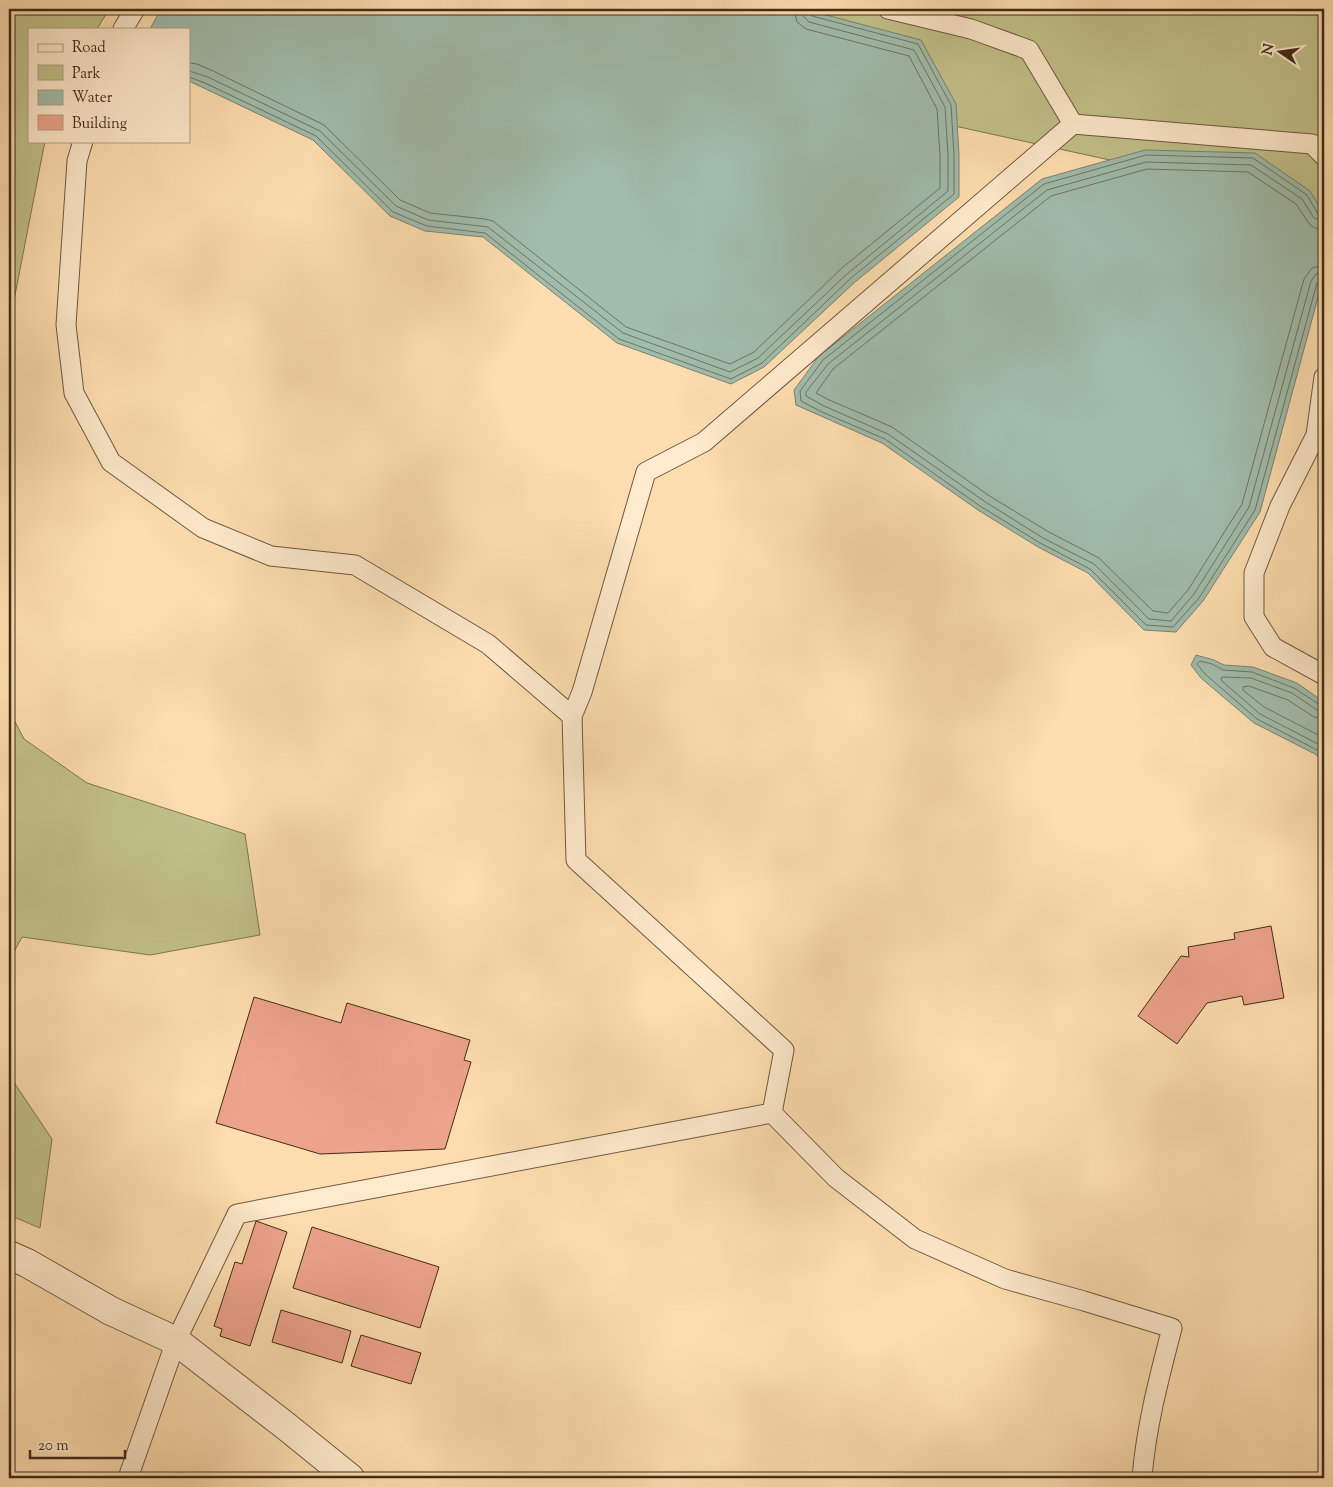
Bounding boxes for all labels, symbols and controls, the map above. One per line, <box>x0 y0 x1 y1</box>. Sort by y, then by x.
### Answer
legend <box>28 28 190 142</box>
north arrow <box>1256 28 1306 78</box>
text: Road <box>72 38 106 59</box>
text: N <box>1258 42 1280 57</box>
text: Park <box>72 64 101 85</box>
text: Water <box>72 88 113 109</box>
text: Building <box>72 114 127 135</box>
scale bar <box>30 1427 125 1459</box>
text: 20 m <box>38 1436 69 1457</box>

